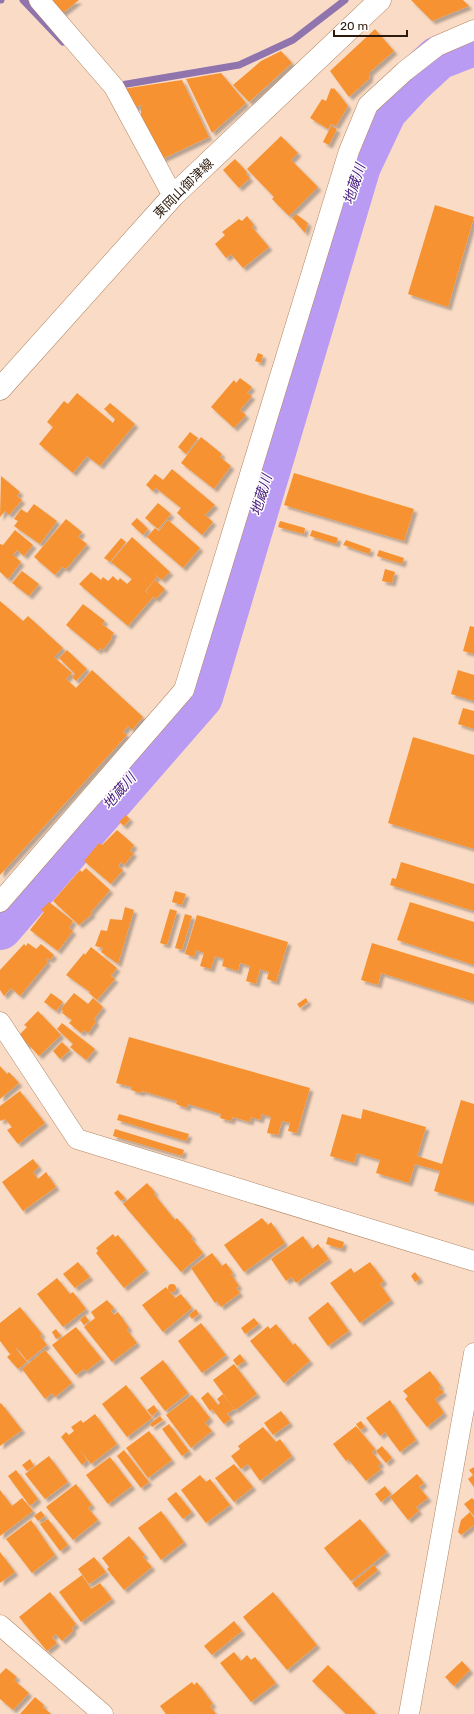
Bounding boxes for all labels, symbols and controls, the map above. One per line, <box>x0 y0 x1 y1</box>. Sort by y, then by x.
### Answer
scale bar <box>334 12 407 38</box>
text: 20 m <box>340 19 368 33</box>
street label: 東岡山御津線 <box>150 155 216 221</box>
water label: 地蔵川 <box>340 160 370 207</box>
water label: 地蔵川 <box>247 471 276 518</box>
water label: 地蔵川 <box>99 768 141 813</box>

